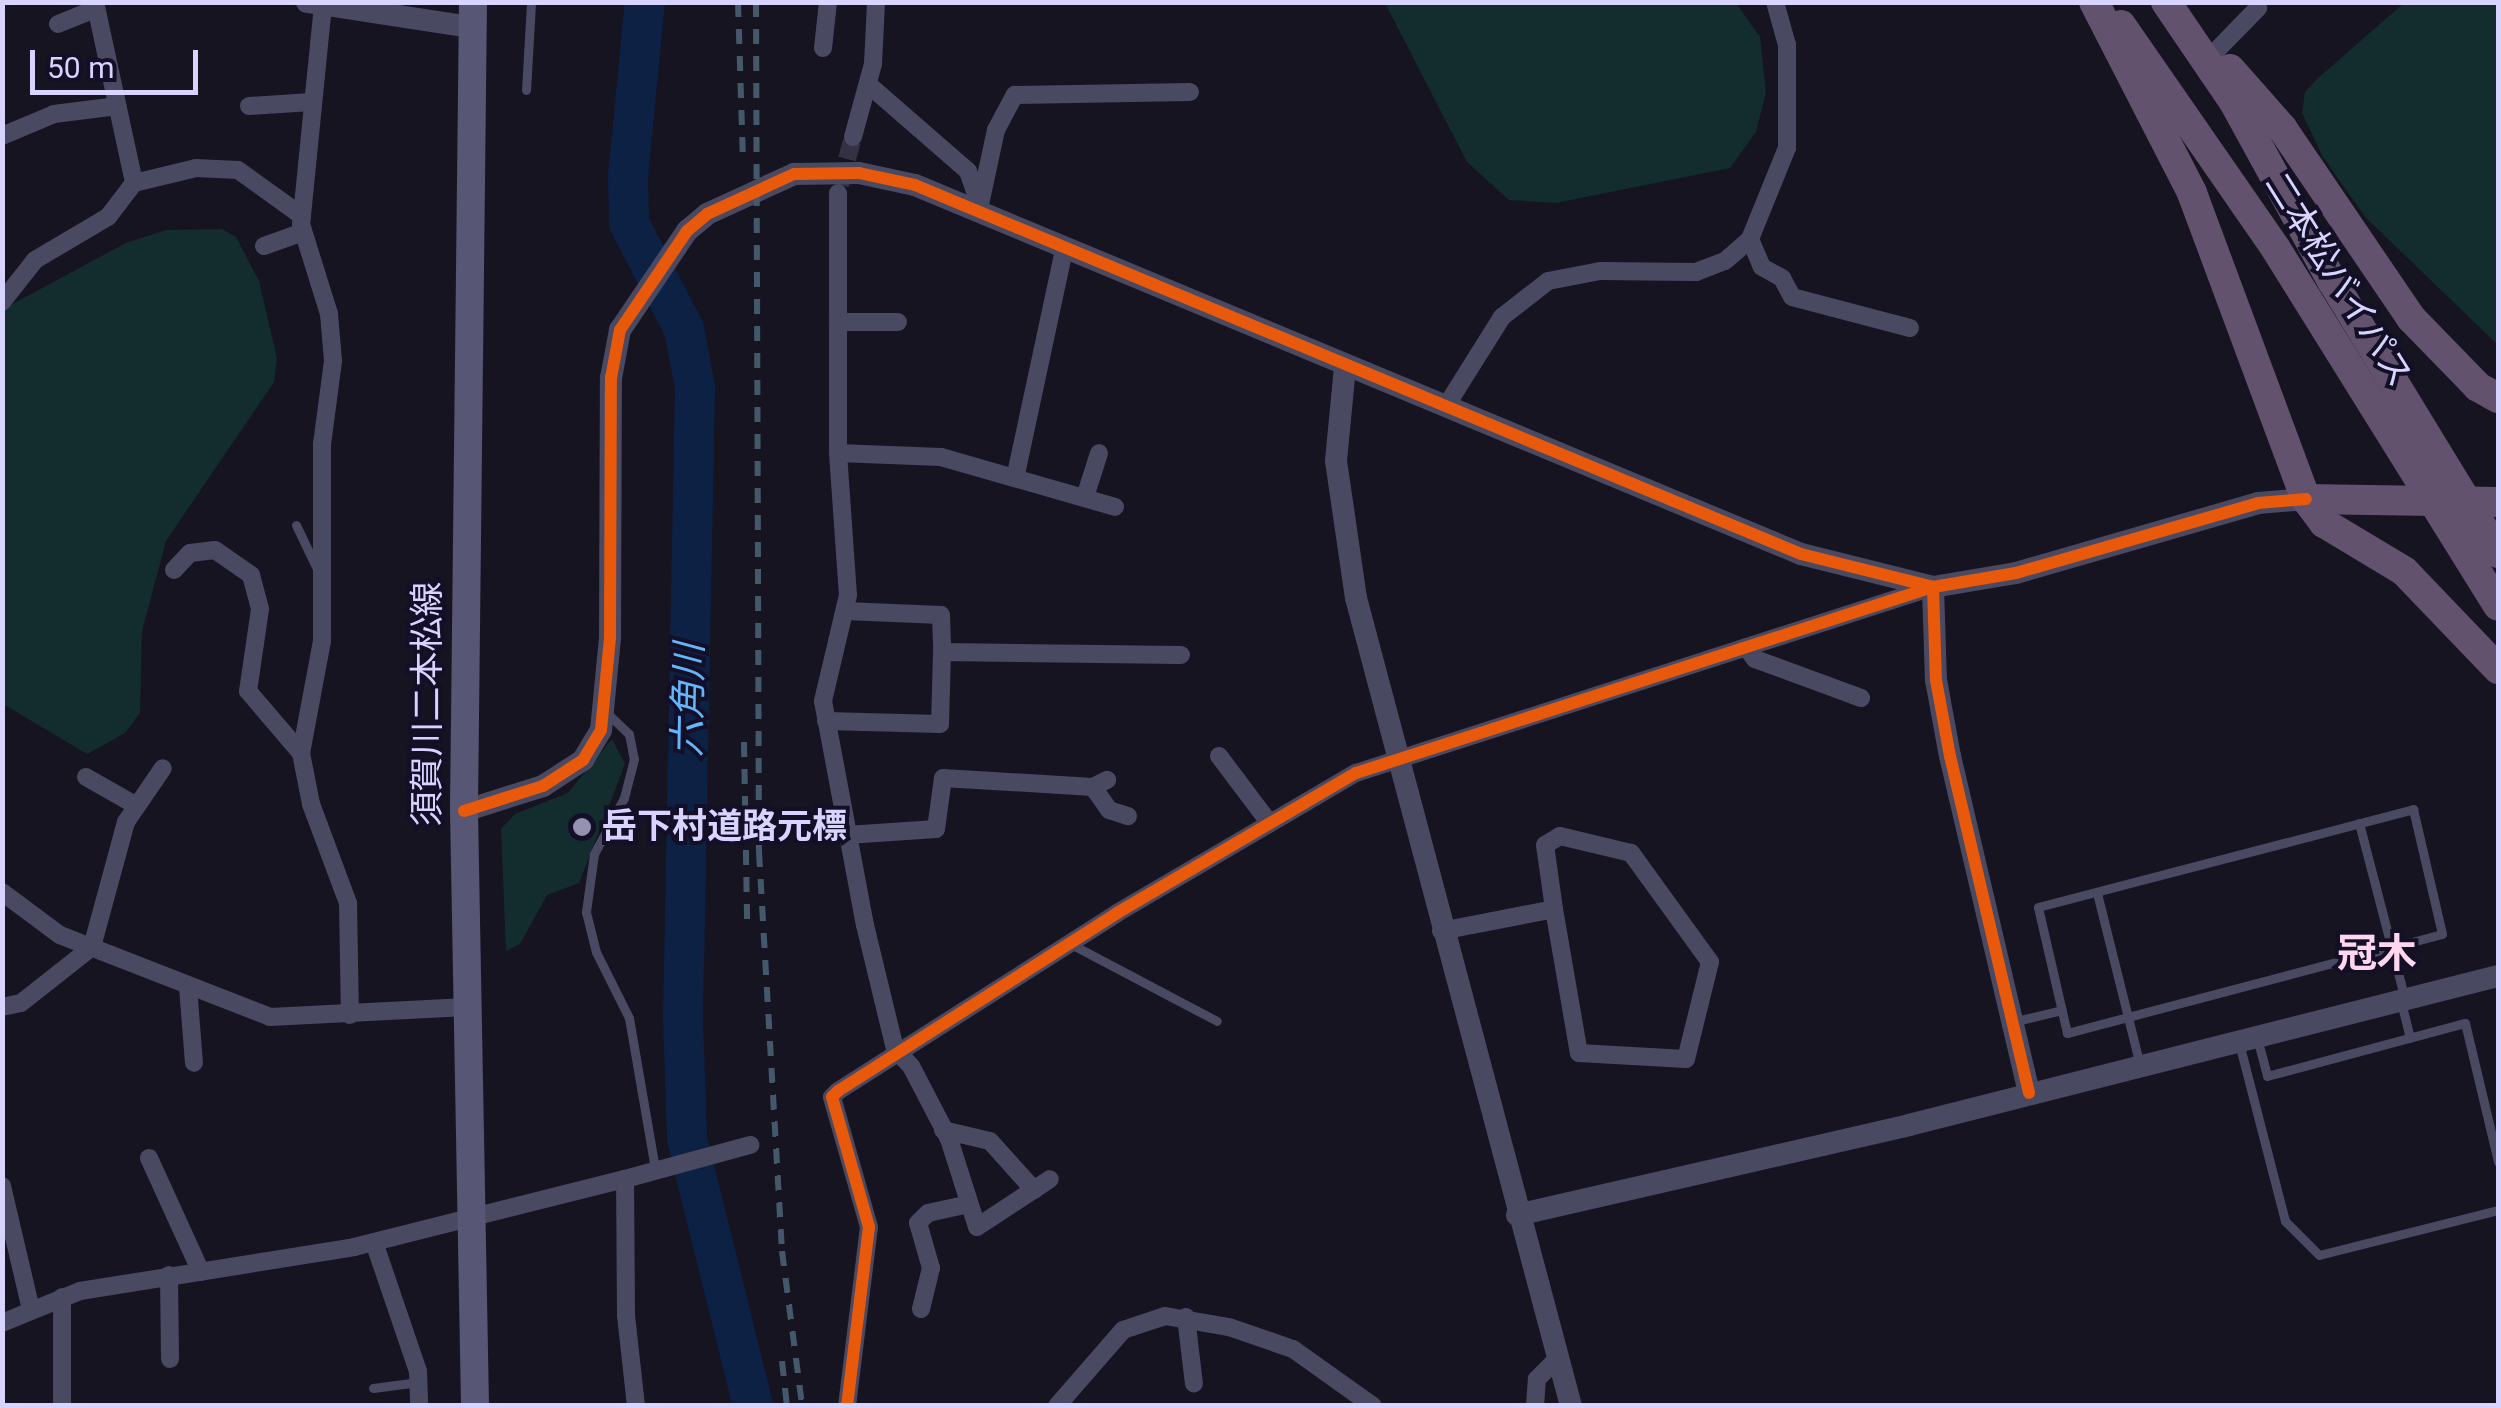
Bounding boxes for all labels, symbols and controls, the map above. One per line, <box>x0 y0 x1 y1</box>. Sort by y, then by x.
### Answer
scale bar <box>35 30 202 92</box>
text: 50 m <box>47 50 114 85</box>
street label: 二本松バイパス <box>2255 165 2421 395</box>
street label: 須賀川二本松線 <box>407 582 449 826</box>
water label: 六角川 <box>665 643 713 757</box>
place label: 岳下村道路元標 <box>602 806 847 848</box>
marker: 岳下村道路元標 <box>571 816 593 838</box>
district label: 冠木 <box>2337 930 2417 978</box>

